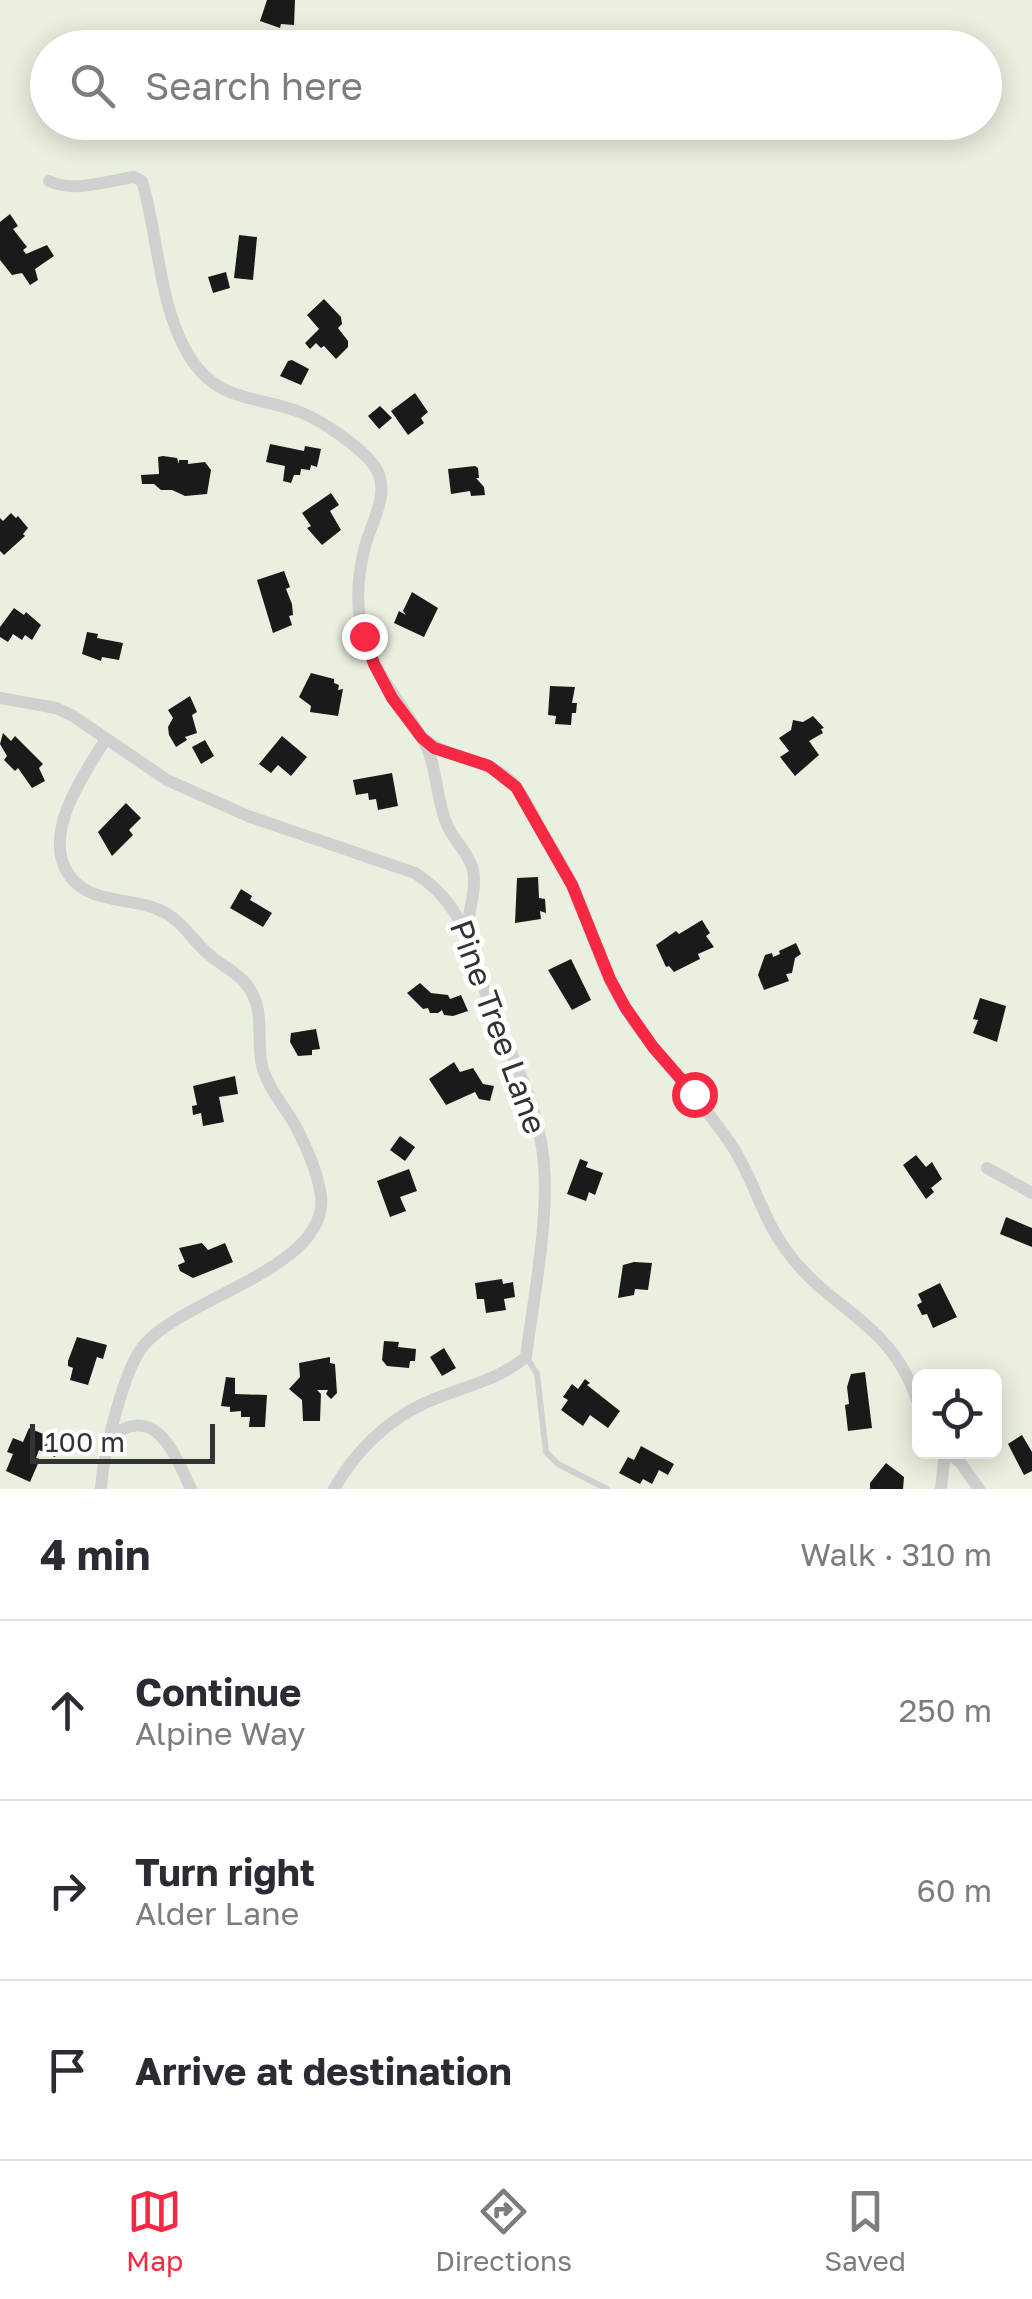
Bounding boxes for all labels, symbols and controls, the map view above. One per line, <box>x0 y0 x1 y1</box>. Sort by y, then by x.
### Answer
search box <box>30 30 1002 140</box>
icon: search <box>65 58 120 113</box>
text: Search here <box>145 63 363 108</box>
route end <box>342 614 388 660</box>
street label: Pine Tree Lane <box>443 914 555 1139</box>
route start <box>672 1072 718 1118</box>
map controls <box>912 1369 1002 1459</box>
button: locate <box>912 1369 1002 1459</box>
scale bar <box>30 1419 215 1464</box>
text: 100 m <box>45 1425 125 1458</box>
text: 4 min <box>40 1529 150 1579</box>
text: Walk · 310 m <box>800 1535 992 1573</box>
text: Continue <box>135 1669 301 1714</box>
icon: ahead <box>40 1683 95 1738</box>
text: 250 m <box>899 1691 992 1729</box>
text: Alpine Way <box>135 1714 305 1752</box>
text: Turn right <box>135 1849 315 1894</box>
icon: right <box>40 1863 95 1918</box>
text: 60 m <box>916 1871 992 1909</box>
text: Alder Lane <box>135 1894 299 1932</box>
icon: arrive <box>40 2043 95 2098</box>
text: Arrive at destination <box>135 2048 512 2093</box>
tab: Map <box>126 2184 183 2277</box>
tab: Directions <box>435 2184 572 2277</box>
tab: Saved <box>824 2184 906 2277</box>

